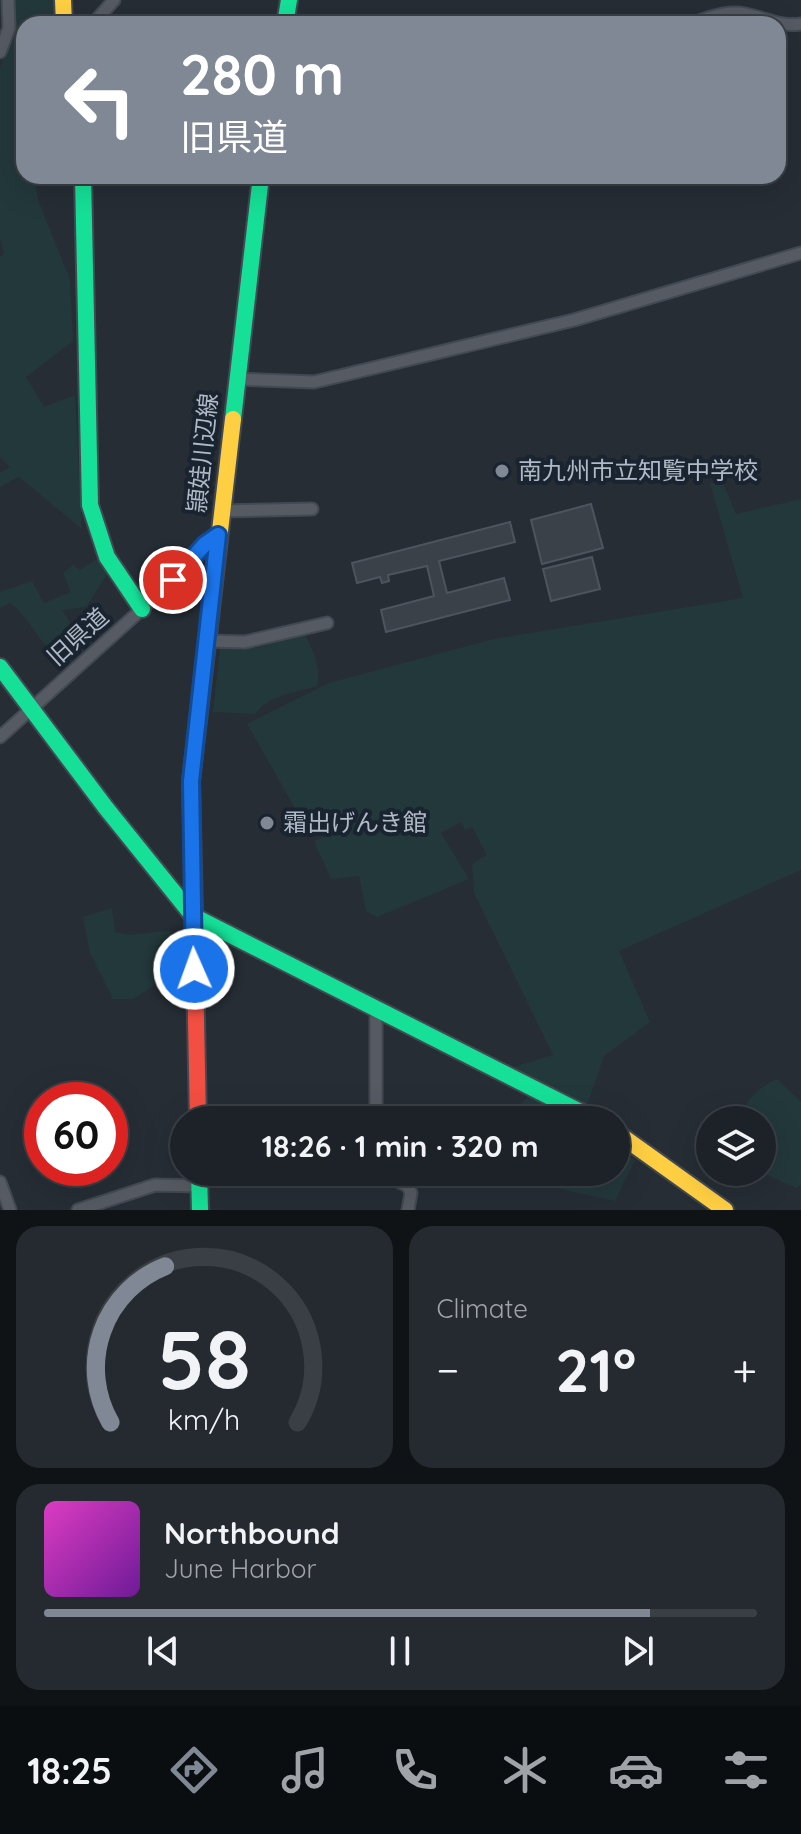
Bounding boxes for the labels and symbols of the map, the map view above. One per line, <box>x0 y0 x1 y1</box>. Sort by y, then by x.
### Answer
street label: 頴娃川辺線 <box>181 392 223 514</box>
place label: 南九州市立知覧中学校 <box>518 455 758 485</box>
marker: 南九州市立知覧中学校 <box>493 462 511 480</box>
pin <box>139 546 207 614</box>
street label: 旧県道 <box>41 601 114 671</box>
place label: 霜出げんき館 <box>283 807 427 837</box>
marker: 霜出げんき館 <box>258 814 276 832</box>
position arrow <box>152 927 236 1011</box>
speed limit sign: 60 <box>24 1082 128 1186</box>

